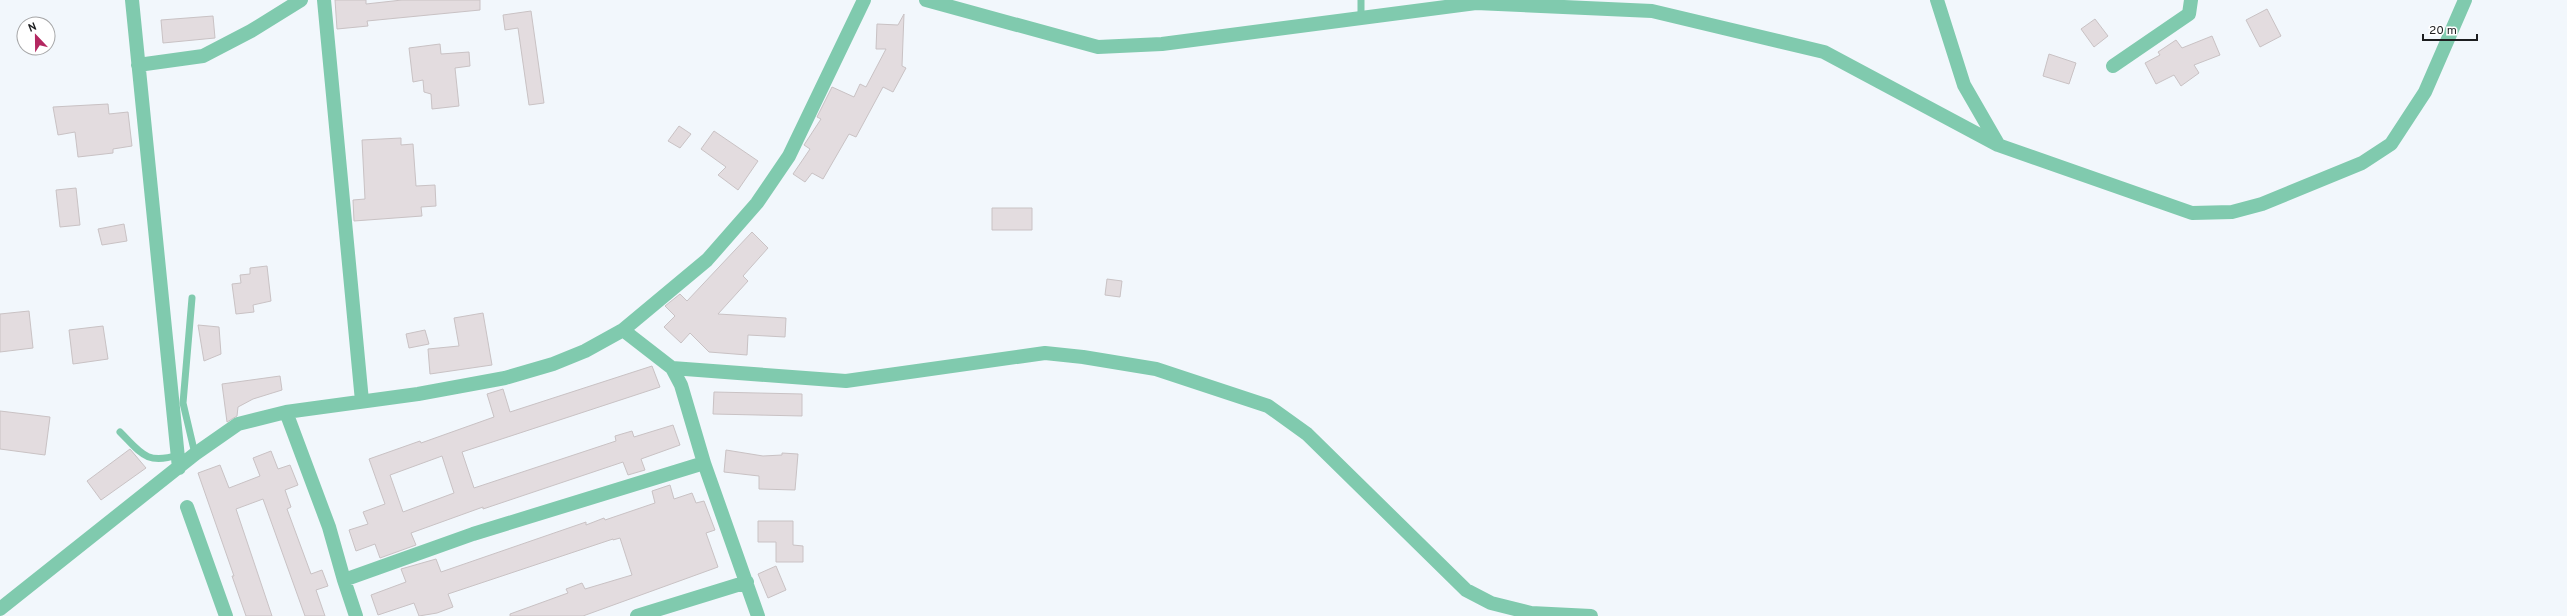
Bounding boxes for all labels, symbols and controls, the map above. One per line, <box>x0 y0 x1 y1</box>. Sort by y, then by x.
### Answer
north arrow <box>16 16 56 56</box>
scale bar <box>2423 16 2477 42</box>
text: N <box>26 20 39 36</box>
text: 20 m <box>2429 23 2457 39</box>

